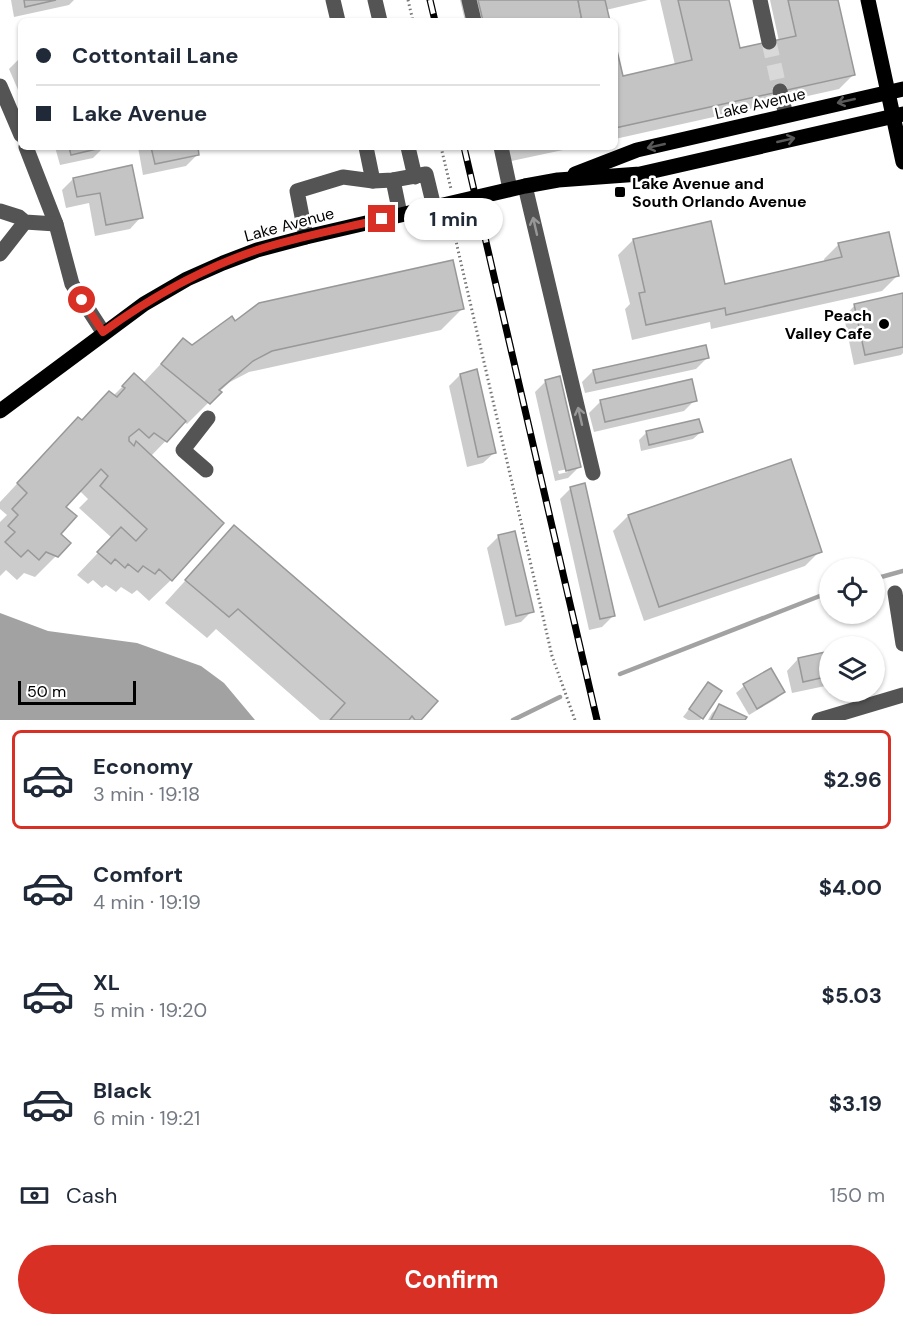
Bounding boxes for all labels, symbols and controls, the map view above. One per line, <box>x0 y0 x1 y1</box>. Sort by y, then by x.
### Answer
text: Cottontail Lane <box>72 41 238 70</box>
street label: Lake Avenue <box>713 83 807 124</box>
one-way arrow <box>837 96 856 108</box>
text: Lake Avenue <box>72 99 207 128</box>
one-way arrow <box>775 134 795 145</box>
one-way arrow <box>647 140 666 152</box>
place label: Lake Avenue and South Orlando Avenue <box>632 173 807 212</box>
marker: Lake Avenue and South Orlando Avenue <box>613 185 627 199</box>
callout: 1 min <box>403 198 502 240</box>
street label: Lake Avenue <box>242 202 336 247</box>
route end <box>368 205 395 232</box>
text: 1 min <box>429 206 478 232</box>
one-way arrow <box>529 217 541 236</box>
route start <box>68 286 95 313</box>
place label: Peach Valley Cafe <box>785 305 872 344</box>
marker: Peach Valley Cafe <box>877 317 891 331</box>
one-way arrow <box>573 407 585 426</box>
map controls <box>819 558 885 702</box>
button: locate <box>819 558 885 624</box>
button: layers <box>819 636 885 702</box>
scale bar <box>18 678 136 706</box>
text: 50 m <box>27 681 66 702</box>
text: Economy <box>93 752 193 781</box>
icon: car <box>21 753 75 807</box>
text: $2.96 <box>823 765 882 794</box>
text: 3 min · 19:18 <box>93 781 200 807</box>
text: Comfort <box>93 860 183 889</box>
icon: car <box>21 861 75 915</box>
text: $4.00 <box>819 873 882 902</box>
text: 4 min · 19:19 <box>93 889 201 915</box>
text: XL <box>93 968 120 997</box>
icon: car <box>21 969 75 1023</box>
text: $5.03 <box>822 981 882 1010</box>
text: 5 min · 19:20 <box>93 997 207 1023</box>
text: Black <box>93 1076 152 1105</box>
icon: car <box>21 1077 75 1131</box>
text: $3.19 <box>829 1089 882 1118</box>
text: 6 min · 19:21 <box>93 1105 200 1131</box>
icon: cash <box>18 1179 51 1212</box>
text: Cash <box>66 1181 117 1210</box>
text: 150 m <box>830 1182 885 1208</box>
button: Confirm <box>18 1245 885 1314</box>

